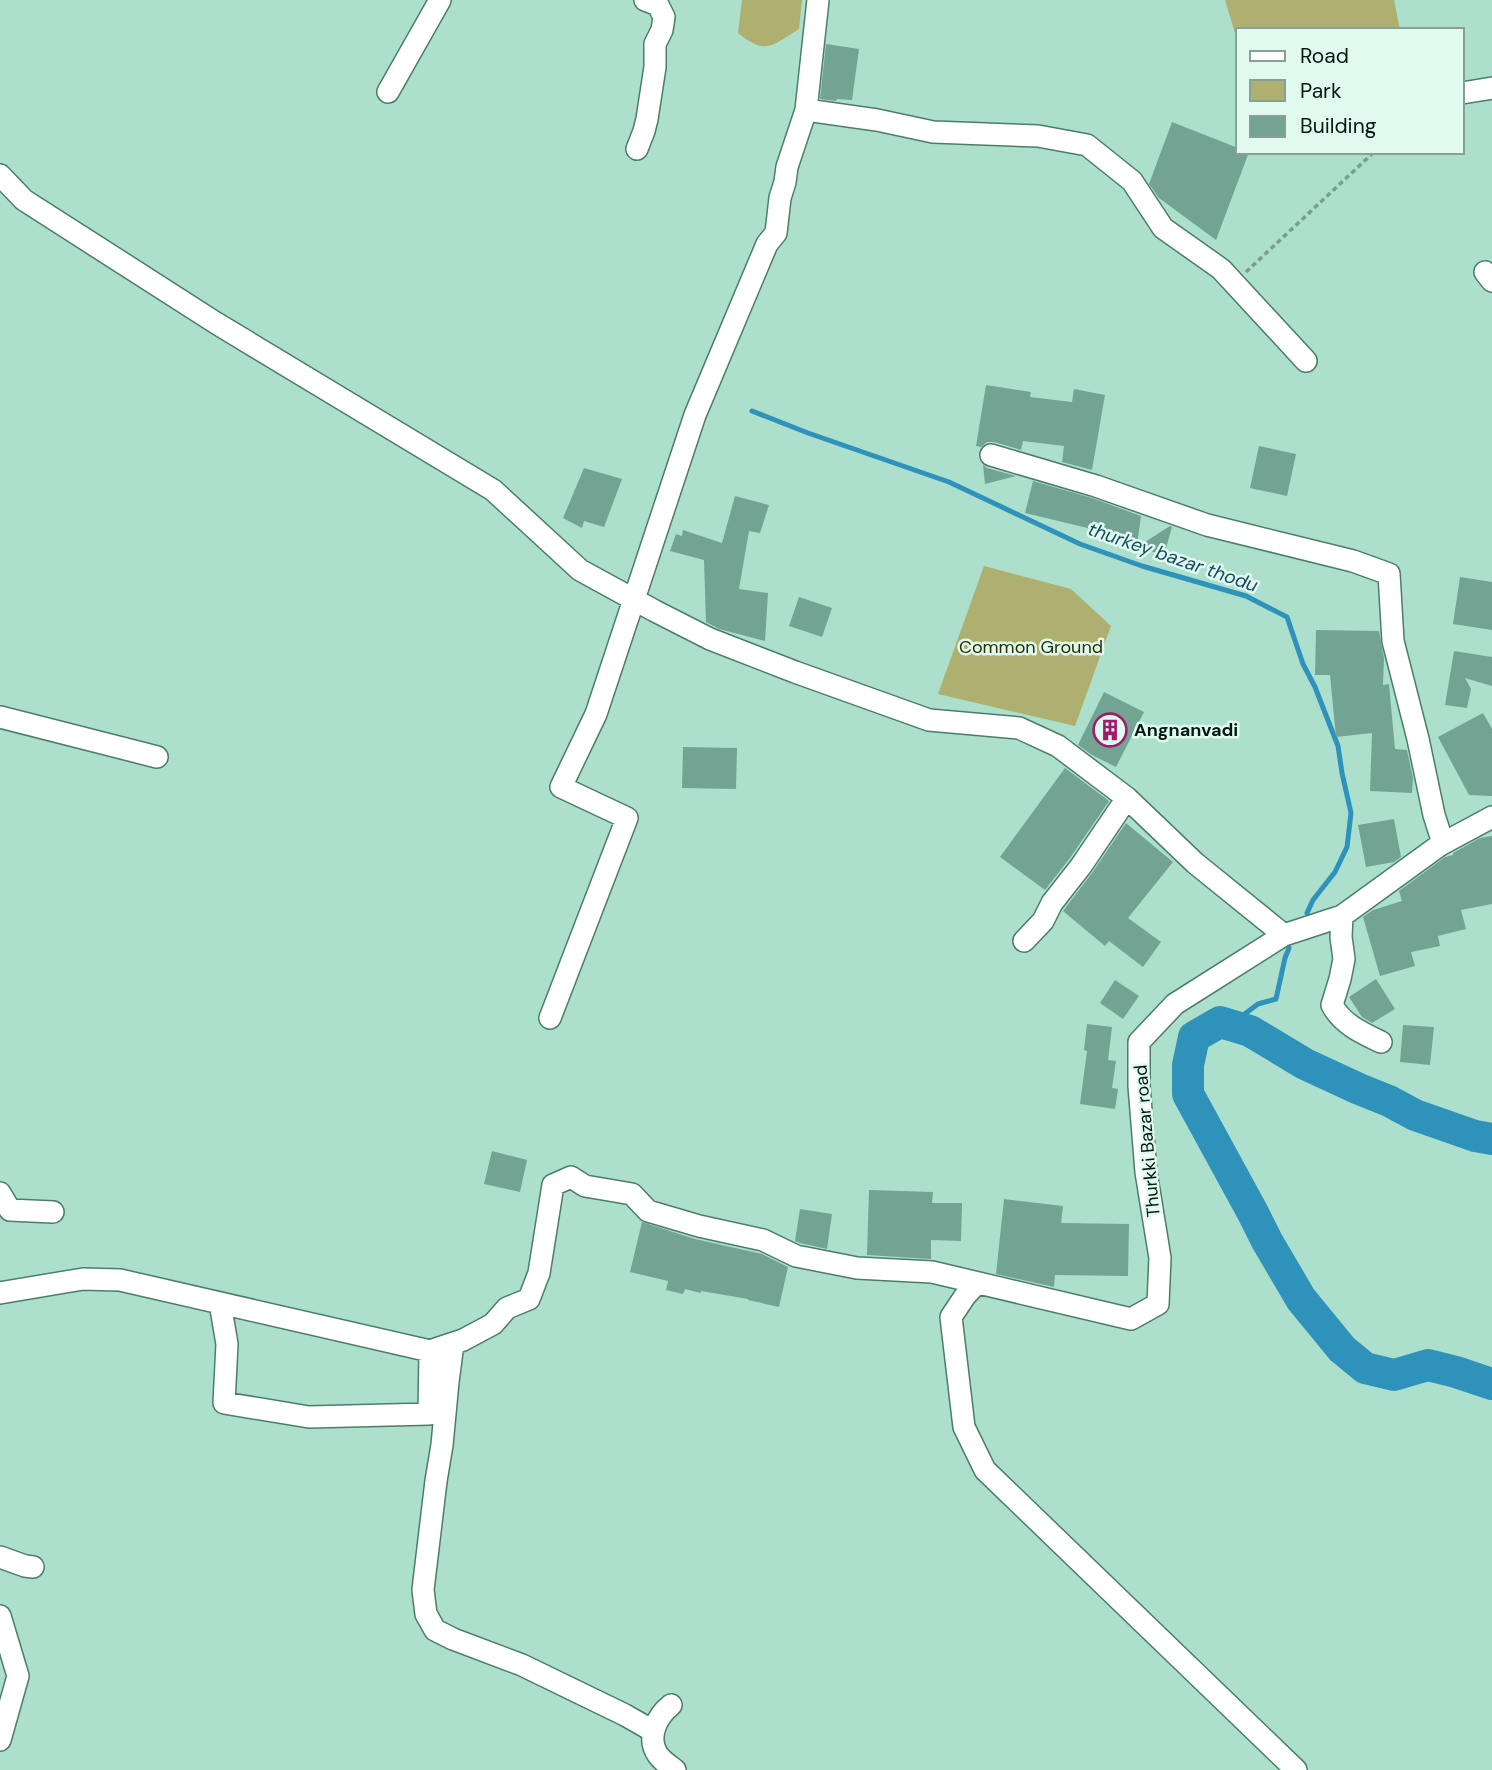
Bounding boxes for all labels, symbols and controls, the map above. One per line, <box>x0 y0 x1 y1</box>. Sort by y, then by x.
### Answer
legend <box>1236 28 1464 154</box>
text: Road <box>1300 42 1349 70</box>
text: Park <box>1300 77 1342 105</box>
text: Building <box>1300 112 1377 140</box>
water label: thurkey bazar thodu <box>1085 516 1261 598</box>
park label: Common Ground <box>959 635 1103 659</box>
building icon: Angnanvadi <box>1091 711 1129 749</box>
place label: Angnanvadi <box>1134 718 1238 742</box>
street label: Thurkki Bazar road <box>1128 1064 1166 1218</box>

